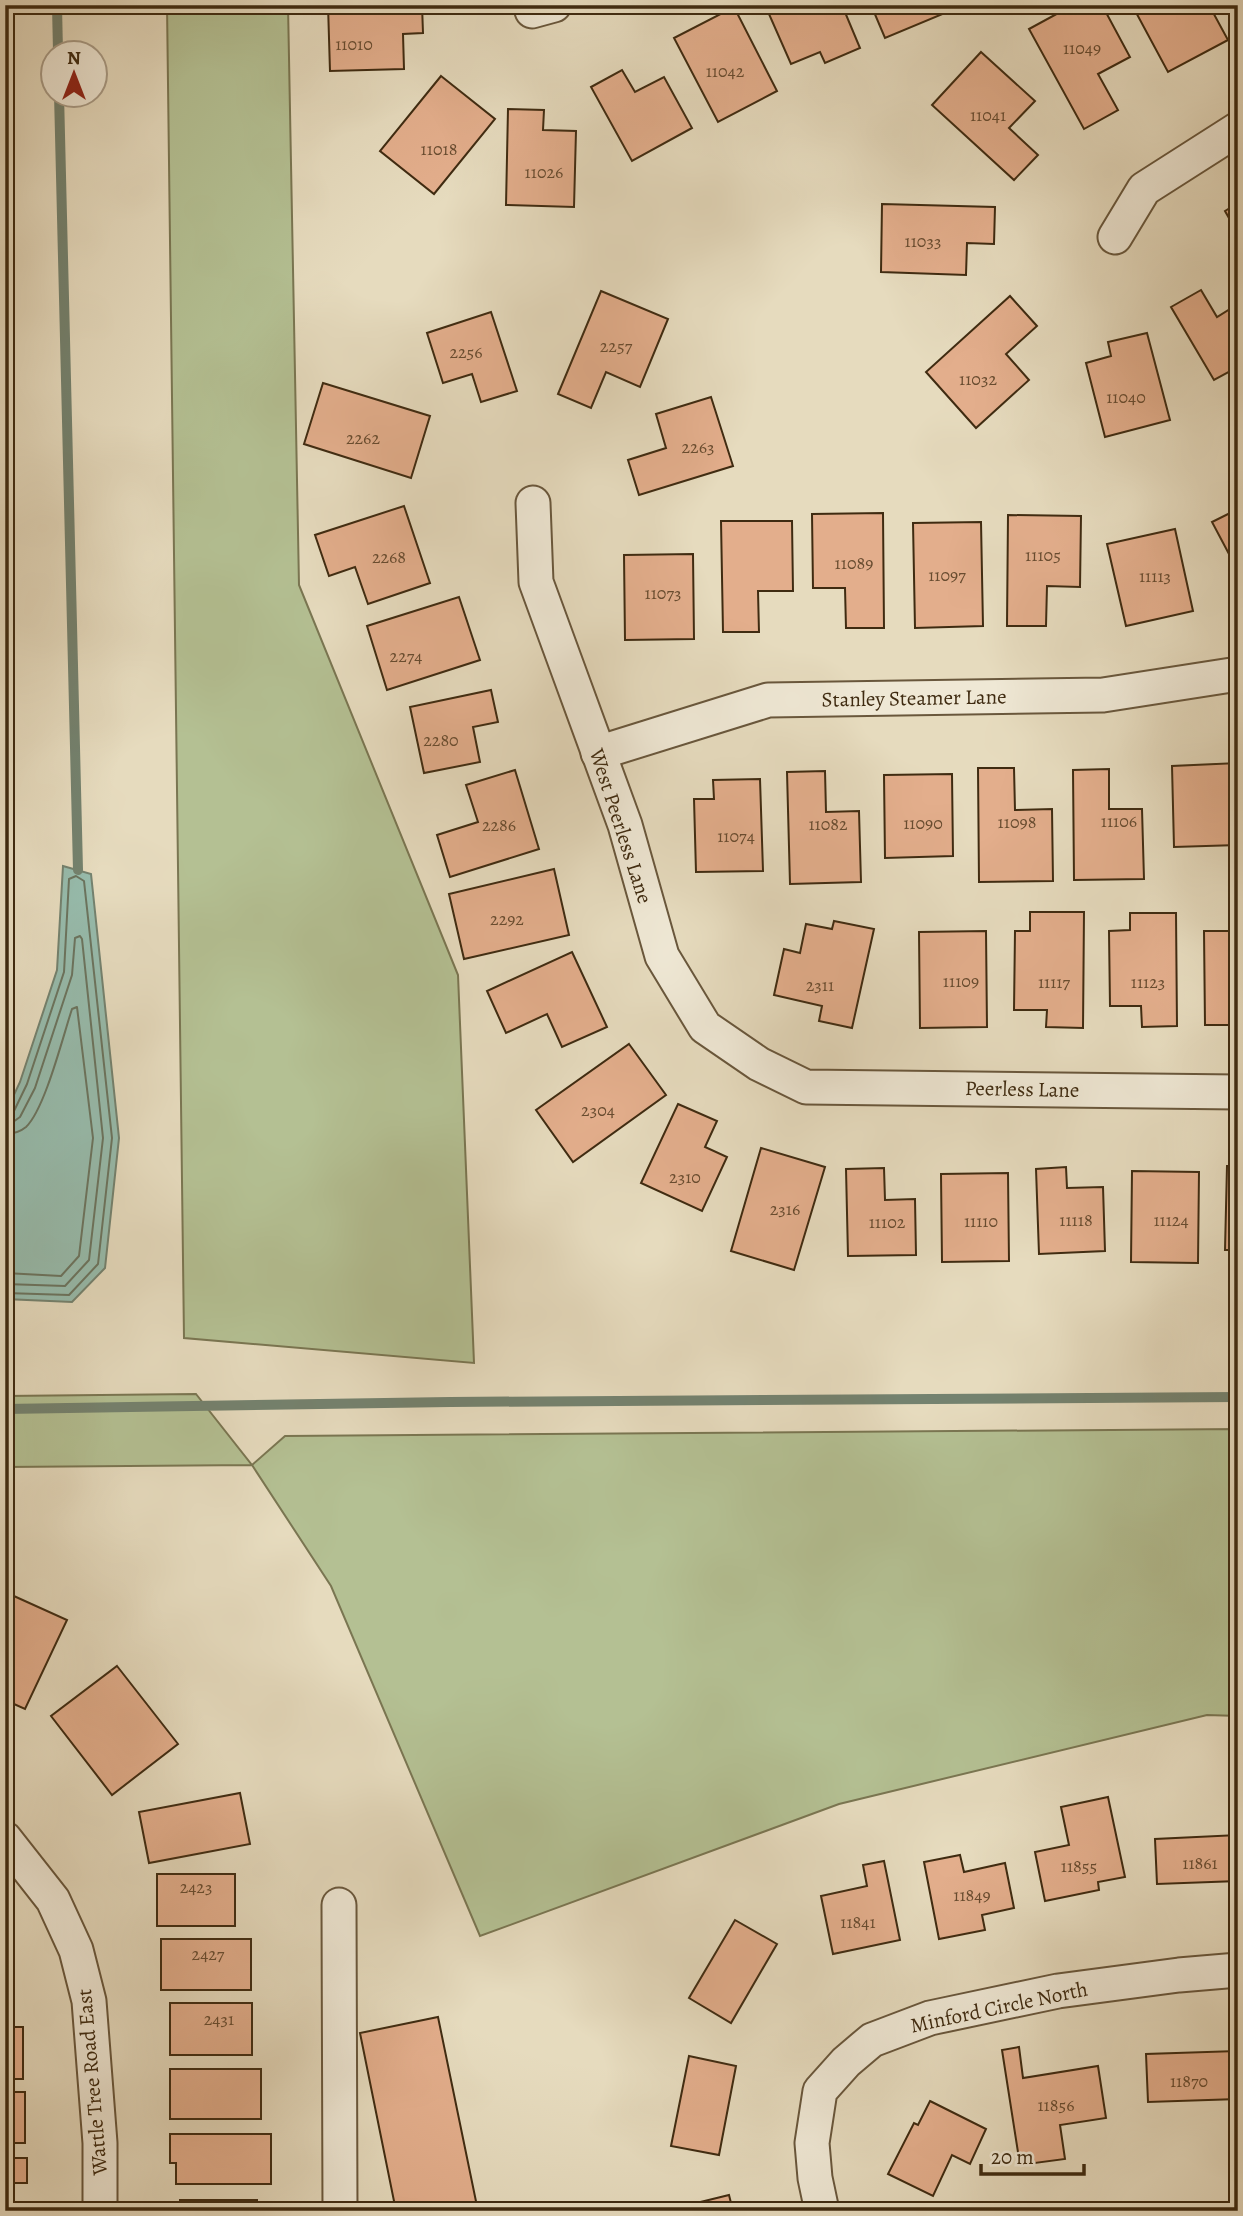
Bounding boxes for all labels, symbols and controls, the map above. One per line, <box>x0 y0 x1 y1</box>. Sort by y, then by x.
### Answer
house number: 11010 <box>335 32 373 56</box>
house number: 11049 <box>1063 36 1101 60</box>
north arrow <box>38 38 108 108</box>
text: N <box>67 45 81 71</box>
house number: 11042 <box>706 59 745 83</box>
house number: 11041 <box>970 103 1006 127</box>
house number: 11018 <box>421 137 457 161</box>
house number: 11026 <box>525 160 563 184</box>
house number: 11033 <box>905 229 941 253</box>
house number: 2257 <box>600 334 633 358</box>
house number: 2256 <box>449 340 483 364</box>
house number: 11032 <box>959 367 997 391</box>
house number: 11040 <box>1106 385 1146 409</box>
house number: 2262 <box>346 426 380 450</box>
house number: 2263 <box>682 435 714 459</box>
house number: 11105 <box>1025 543 1061 567</box>
house number: 2268 <box>372 545 406 569</box>
house number: 11089 <box>835 551 873 575</box>
house number: 11097 <box>928 563 966 587</box>
house number: 11113 <box>1139 564 1171 588</box>
house number: 11073 <box>645 581 681 605</box>
house number: 2274 <box>390 644 422 668</box>
street label: Stanley Steamer Lane <box>821 682 1007 714</box>
house number: 2280 <box>423 728 459 752</box>
street label: West Peerless Lane <box>582 744 659 907</box>
house number: 11106 <box>1101 809 1137 833</box>
house number: 11098 <box>998 810 1036 834</box>
house number: 11090 <box>903 811 943 835</box>
house number: 11082 <box>808 812 848 836</box>
house number: 2286 <box>482 813 516 837</box>
house number: 11074 <box>717 824 755 848</box>
house number: 2292 <box>490 907 524 931</box>
house number: 11109 <box>943 969 979 993</box>
house number: 11117 <box>1038 970 1071 994</box>
house number: 11123 <box>1131 970 1165 994</box>
house number: 2311 <box>806 973 834 997</box>
street label: Peerless Lane <box>965 1074 1079 1104</box>
house number: 2304 <box>581 1098 615 1122</box>
house number: 2310 <box>669 1165 701 1189</box>
house number: 2316 <box>770 1197 800 1221</box>
house number: 11118 <box>1059 1208 1093 1232</box>
house number: 11124 <box>1153 1208 1189 1232</box>
house number: 11110 <box>964 1209 998 1233</box>
house number: 11102 <box>869 1210 906 1234</box>
house number: 11861 <box>1182 1851 1218 1875</box>
house number: 11855 <box>1061 1854 1097 1878</box>
house number: 2423 <box>180 1875 212 1899</box>
house number: 11849 <box>953 1883 991 1907</box>
house number: 11841 <box>840 1910 876 1934</box>
house number: 2427 <box>192 1942 225 1966</box>
street label: Minford Circle North <box>908 1975 1090 2039</box>
street label: Wattle Tree Road East <box>70 1988 114 2177</box>
house number: 2431 <box>204 2007 234 2031</box>
house number: 11870 <box>1170 2069 1208 2093</box>
house number: 11856 <box>1037 2093 1075 2117</box>
scale bar <box>981 2132 1084 2176</box>
text: 20 m <box>991 2143 1034 2171</box>

